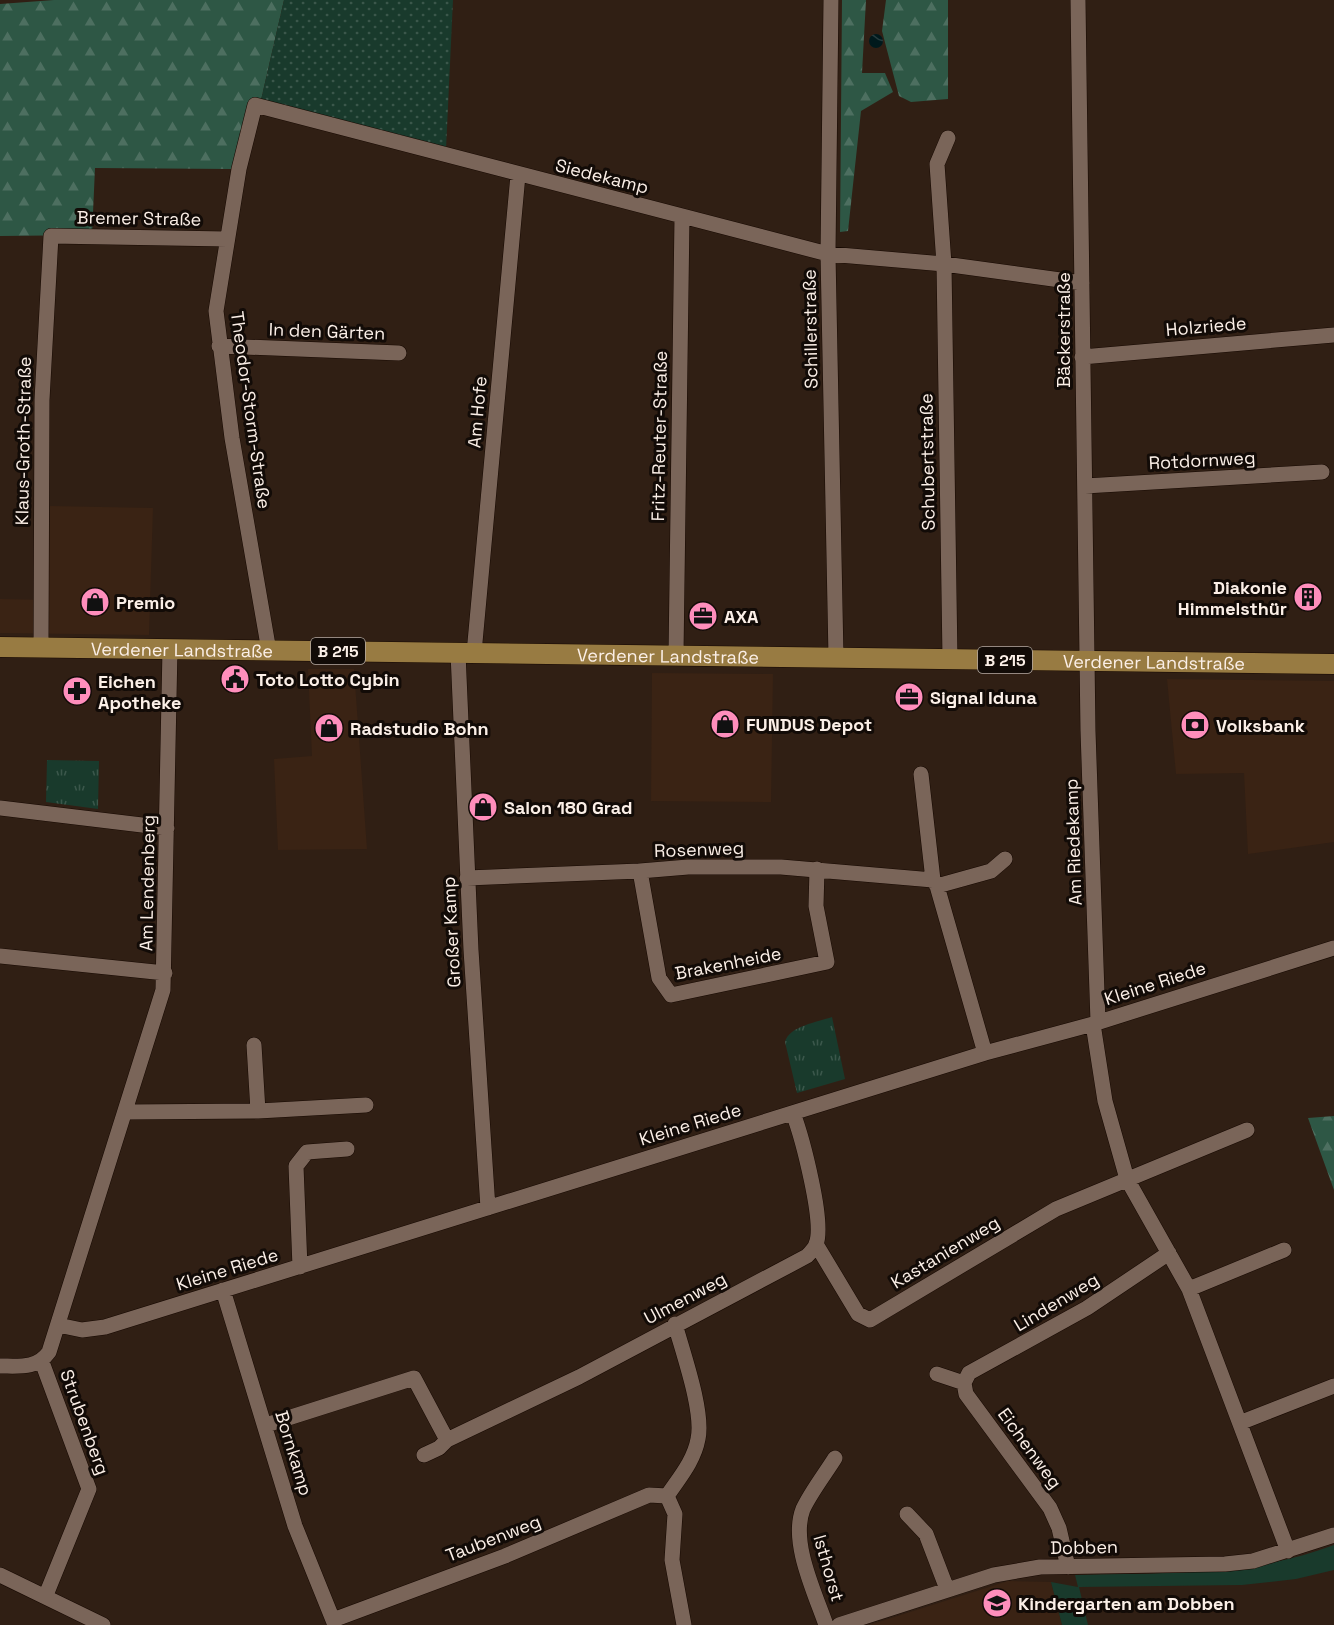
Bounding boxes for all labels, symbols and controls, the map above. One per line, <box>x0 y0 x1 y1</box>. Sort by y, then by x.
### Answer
street label: Siedekamp <box>553 153 651 199</box>
street label: Bremer Straße <box>76 205 202 231</box>
street label: Schillerstraße <box>797 269 823 389</box>
street label: Bäckerstraße <box>1052 272 1075 388</box>
street label: Theodor-Storm-Straße <box>226 310 276 510</box>
street label: Holzriede <box>1165 311 1247 341</box>
street label: In den Gärten <box>268 317 386 345</box>
street label: Fritz-Reuter-Straße <box>646 350 672 522</box>
street label: Klaus-Groth-Straße <box>10 356 36 526</box>
street label: Am Hofe <box>462 375 492 449</box>
street label: Schubertstraße <box>914 393 940 531</box>
street label: Rotdornweg <box>1148 446 1256 474</box>
place label: Diakonie Himmelsthür <box>1178 576 1287 620</box>
building icon: Diakonie Himmelsthür <box>1292 581 1324 613</box>
shop icon: Premio <box>79 586 111 618</box>
place label: Premio <box>116 591 175 614</box>
office icon: AXA <box>687 600 719 632</box>
place label: AXA <box>724 605 759 628</box>
street label: Verdener Landstraße <box>91 637 273 662</box>
road number: B 215 <box>311 638 365 664</box>
street label: Verdener Landstraße <box>577 643 759 668</box>
road number: B 215 <box>978 647 1032 673</box>
street label: Verdener Landstraße <box>1063 649 1245 674</box>
public building icon: Toto Lotto Cybin <box>219 663 251 695</box>
place label: Toto Lotto Cybin <box>256 668 400 691</box>
place label: Eichen Apotheke <box>98 670 181 714</box>
pharmacy icon: Eichen Apotheke <box>61 675 93 707</box>
office icon: Signal Iduna <box>893 681 925 713</box>
place label: Signal Iduna <box>930 686 1037 709</box>
shop icon: FUNDUS Depot <box>709 708 741 740</box>
bank icon: Volksbank <box>1179 709 1211 741</box>
shop icon: Radstudio Bohn <box>313 712 345 744</box>
place label: FUNDUS Depot <box>746 713 872 736</box>
place label: Volksbank <box>1216 714 1305 737</box>
place label: Radstudio Bohn <box>350 717 489 740</box>
street label: Am Riedekamp <box>1059 778 1087 906</box>
shop icon: Salon 180 Grad <box>467 791 499 823</box>
place label: Salon 180 Grad <box>504 796 632 819</box>
street label: Am Lendenberg <box>134 815 160 951</box>
street label: Rosenweg <box>654 836 744 862</box>
street label: Großer Kamp <box>437 876 465 988</box>
street label: Brakenheide <box>673 941 783 985</box>
street label: Kleine Riede <box>1101 956 1209 1010</box>
street label: Kleine Riede <box>636 1098 744 1150</box>
street label: Kastanienweg <box>887 1211 1003 1293</box>
street label: Kleine Riede <box>173 1243 281 1295</box>
street label: Ulmenweg <box>640 1267 730 1329</box>
street label: Lindenweg <box>1009 1268 1103 1336</box>
street label: Strubenberg <box>55 1366 115 1478</box>
street label: Eichenweg <box>993 1403 1067 1493</box>
street label: Bornkamp <box>270 1408 318 1498</box>
street label: Taubenweg <box>442 1509 544 1567</box>
street label: Isthorst <box>809 1532 849 1604</box>
street label: Dobben <box>1050 1535 1118 1559</box>
school or university icon: Kindergarten am Dobben <box>981 1587 1013 1619</box>
place label: Kindergarten am Dobben <box>1018 1592 1235 1615</box>

